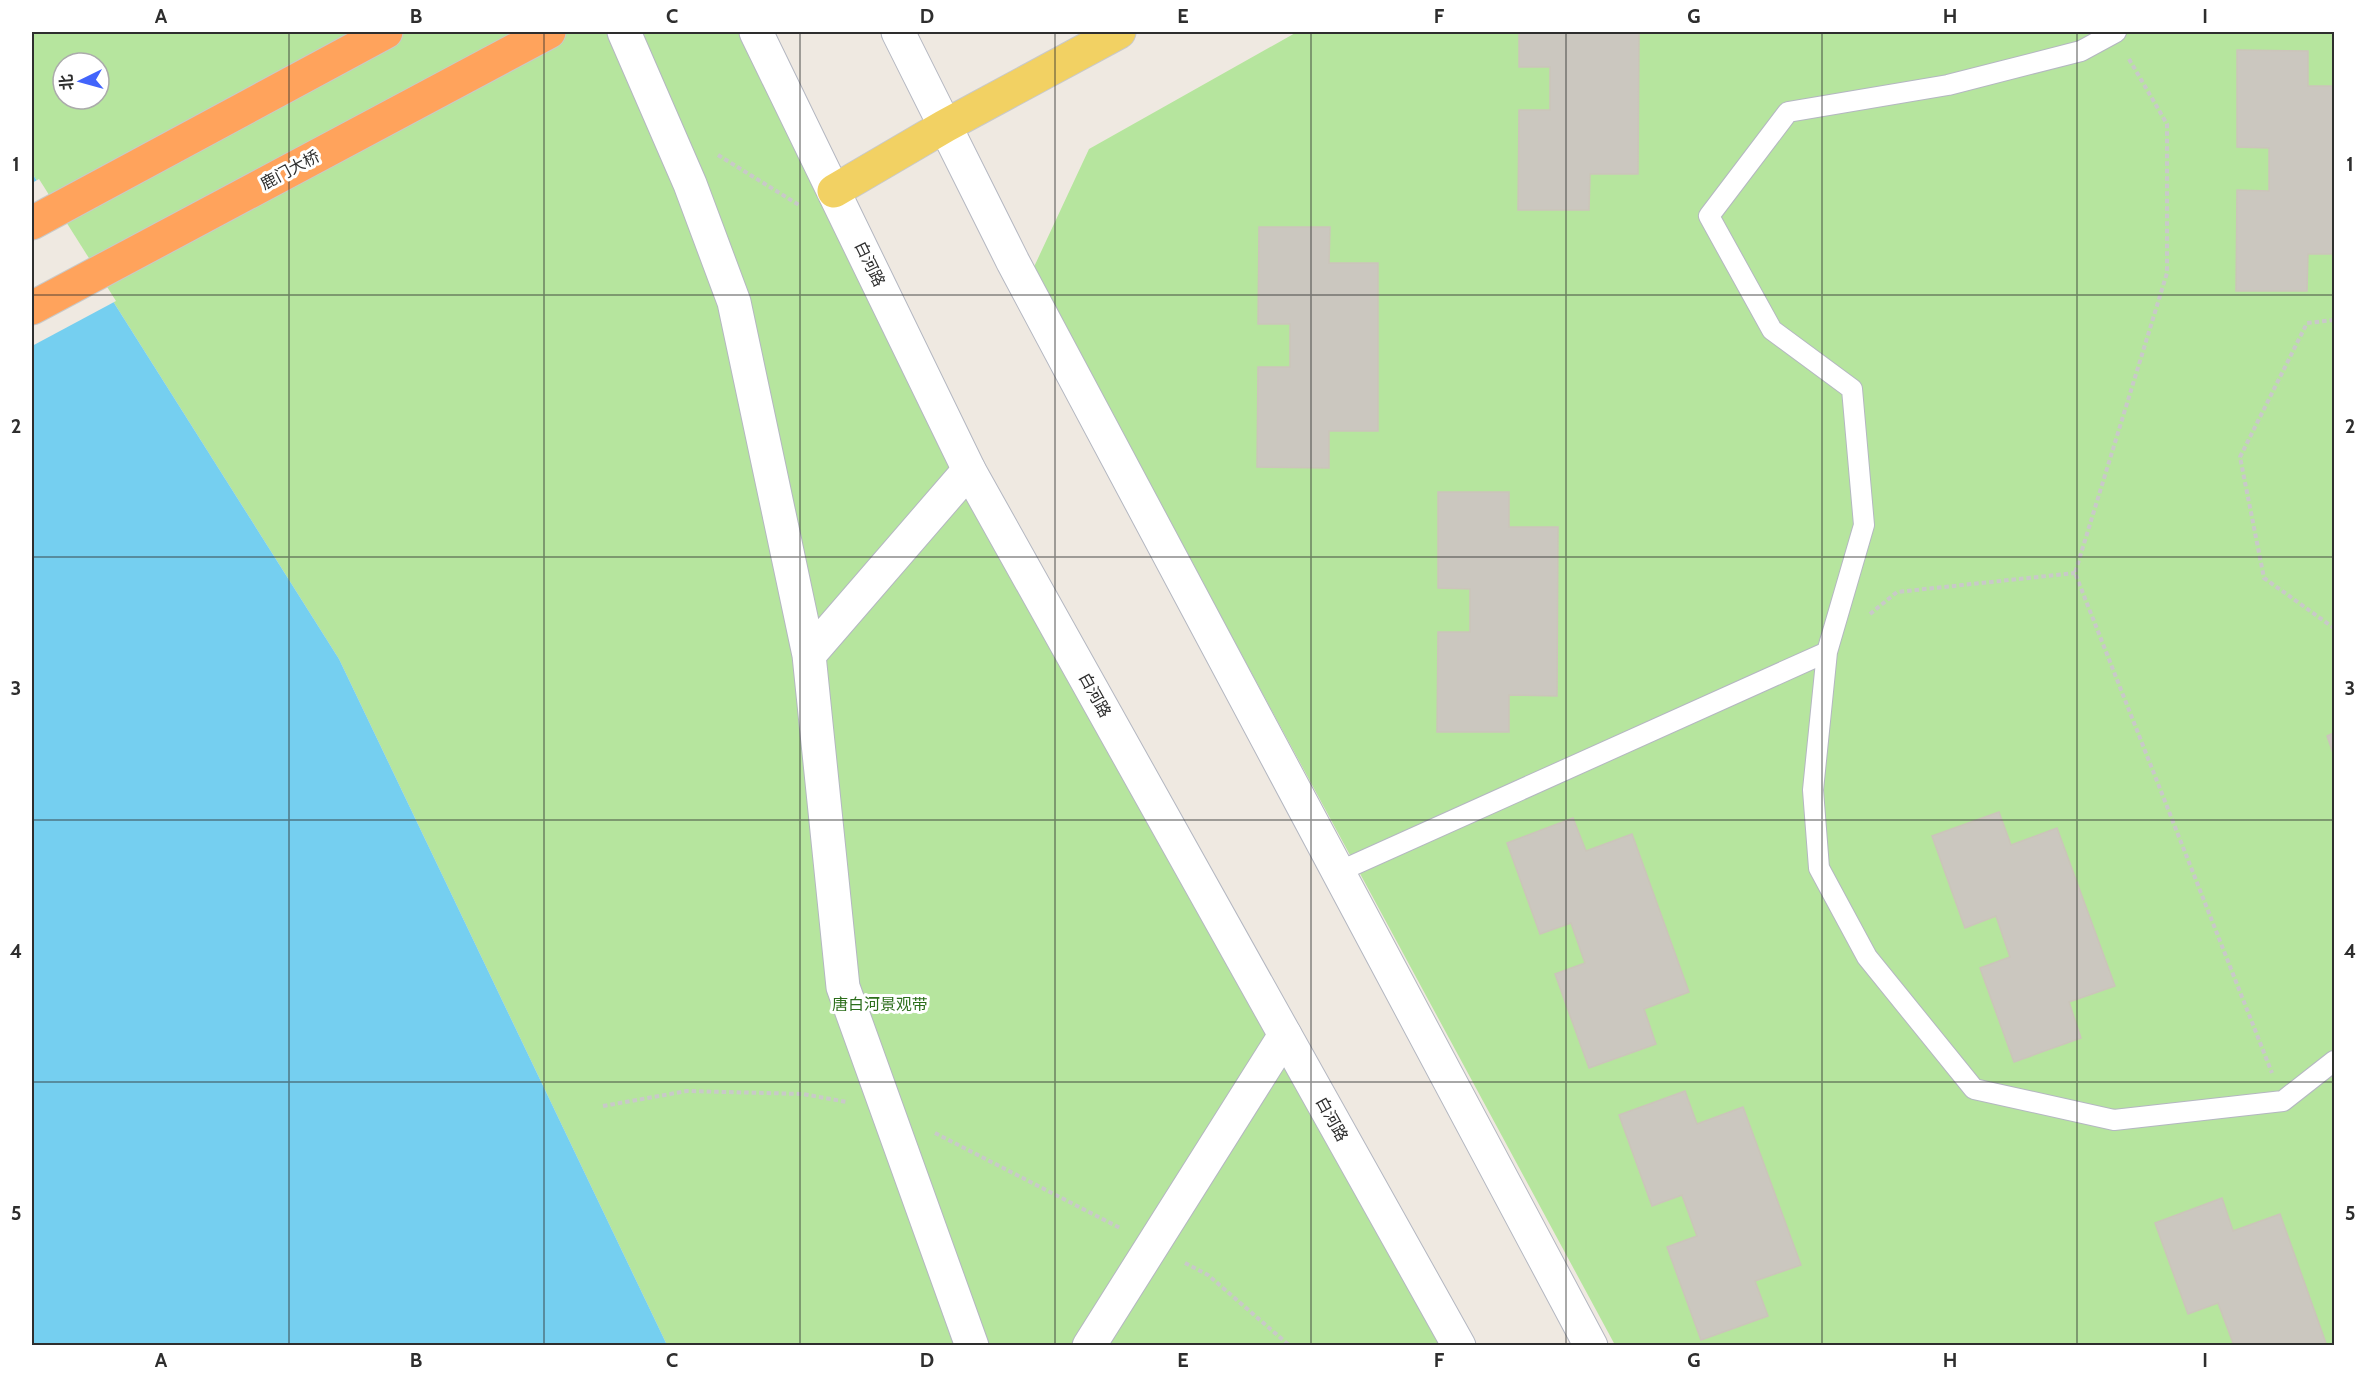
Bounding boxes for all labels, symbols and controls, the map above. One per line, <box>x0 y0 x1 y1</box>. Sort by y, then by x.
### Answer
text: A <box>155 4 168 28</box>
text: B <box>410 4 422 28</box>
text: C <box>666 4 678 28</box>
text: D <box>920 4 934 28</box>
text: E <box>1177 4 1189 28</box>
text: F <box>1434 4 1445 28</box>
text: G <box>1687 4 1701 28</box>
text: H <box>1943 4 1957 28</box>
text: I <box>2202 4 2208 28</box>
north arrow <box>51 51 111 111</box>
text: 北 <box>56 73 77 91</box>
street label: 鹿门大桥 <box>257 147 323 193</box>
text: 1 <box>12 152 20 176</box>
text: 1 <box>2346 152 2354 176</box>
street label: 白河路 <box>851 238 889 290</box>
text: 2 <box>11 414 21 438</box>
text: 2 <box>2345 414 2355 438</box>
street label: 白河路 <box>1075 669 1115 721</box>
text: 3 <box>11 676 21 700</box>
text: 3 <box>2345 676 2355 700</box>
text: 4 <box>10 939 22 963</box>
text: 4 <box>2344 939 2356 963</box>
park label: 唐白河景观带 <box>832 995 928 1014</box>
street label: 白河路 <box>1312 1093 1352 1145</box>
text: 5 <box>11 1201 21 1225</box>
text: 5 <box>2345 1201 2355 1225</box>
text: A <box>155 1348 168 1372</box>
text: B <box>410 1348 422 1372</box>
text: C <box>666 1348 678 1372</box>
text: D <box>920 1348 934 1372</box>
text: E <box>1177 1348 1189 1372</box>
text: F <box>1434 1348 1445 1372</box>
text: G <box>1687 1348 1701 1372</box>
text: H <box>1943 1348 1957 1372</box>
text: I <box>2202 1348 2208 1372</box>

